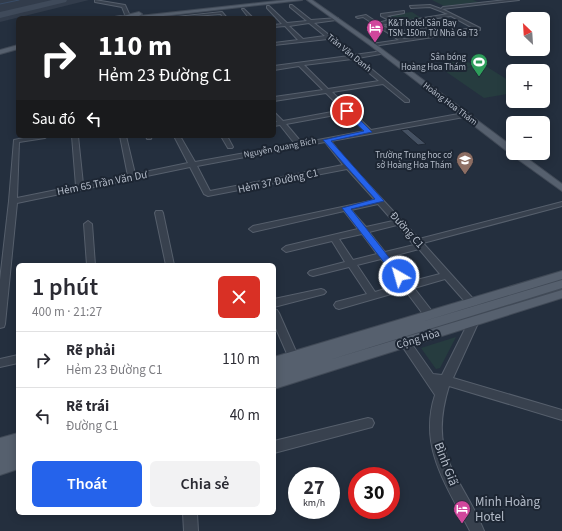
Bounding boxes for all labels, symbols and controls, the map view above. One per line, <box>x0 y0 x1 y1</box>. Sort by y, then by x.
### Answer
north arrow <box>506 12 550 56</box>
map controls <box>506 12 550 160</box>
place label: K&T hotel Sân Bay TSN-150m Từ Nhà Ga T3 <box>388 17 478 40</box>
hotel icon: K&T hotel Sân Bay TSN-150m Từ Nhà Ga T3 <box>365 18 385 43</box>
text: 110 m <box>98 26 172 66</box>
street label: Trần Văn Danh <box>324 31 374 75</box>
icon: right <box>32 32 84 84</box>
place label: Sân bóng Hoàng Hoa Thám <box>401 51 466 74</box>
sports icon: Sân bóng Hoàng Hoa Thám <box>469 52 489 77</box>
text: Hẻm 23 Đường C1 <box>98 63 231 88</box>
button: + <box>506 64 550 108</box>
street label: Hoàng Hoa Thám <box>420 79 480 129</box>
pin <box>330 94 364 128</box>
icon: arrive <box>336 100 358 122</box>
icon: left <box>83 108 105 130</box>
text: Sau đó <box>32 109 75 130</box>
button: − <box>506 116 550 160</box>
street label: Nguyễn Quang Bích <box>243 135 318 161</box>
place label: Trường Trung học cơ sở Hoàng Hoa Thám <box>375 149 452 172</box>
school or university icon: Trường Trung học cơ sở Hoàng Hoa Thám <box>455 150 475 175</box>
street label: Hẻm 37 Đường C1 <box>237 165 319 197</box>
street label: Hẻm 65 Trần Văn Dư <box>56 167 149 199</box>
street label: Đường C1 <box>387 208 427 252</box>
position arrow <box>378 255 420 297</box>
text: 1 phút <box>32 270 98 305</box>
button: close <box>218 276 260 318</box>
text: 400 m · 21:27 <box>32 303 102 321</box>
street label: Cộng Hòa <box>395 325 441 353</box>
text: Rẽ phải <box>66 340 115 361</box>
icon: right <box>32 349 54 371</box>
text: 110 m <box>222 349 260 370</box>
text: Hẻm 23 Đường C1 <box>66 361 162 379</box>
text: Rẽ trái <box>66 396 109 417</box>
icon: left <box>32 405 54 427</box>
text: 40 m <box>230 405 260 426</box>
text: Đường C1 <box>66 417 119 435</box>
street label: Bình Giã <box>429 440 463 488</box>
button: Thoát <box>32 461 142 507</box>
button: Chia sẻ <box>150 461 260 507</box>
speed limit sign: 30 <box>348 467 400 519</box>
text: 27 <box>303 474 325 502</box>
place label: Minh Hoàng Hotel <box>475 493 540 526</box>
text: km/h <box>303 496 325 510</box>
hotel icon: Minh Hoàng Hotel <box>452 499 472 524</box>

